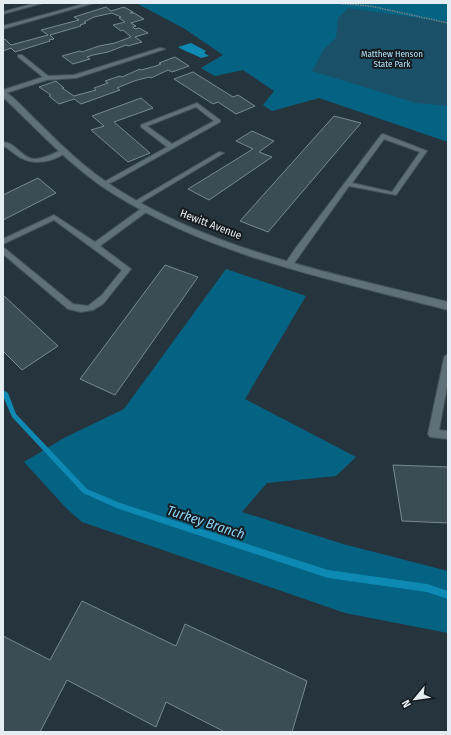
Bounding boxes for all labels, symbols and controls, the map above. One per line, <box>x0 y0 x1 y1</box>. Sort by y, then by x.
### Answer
park label: Matthew Henson State Park <box>361 49 423 69</box>
street label: Hewitt Avenue <box>178 207 243 242</box>
water label: Turkey Branch <box>165 502 247 543</box>
north arrow <box>395 679 435 719</box>
text: N <box>399 698 414 710</box>

